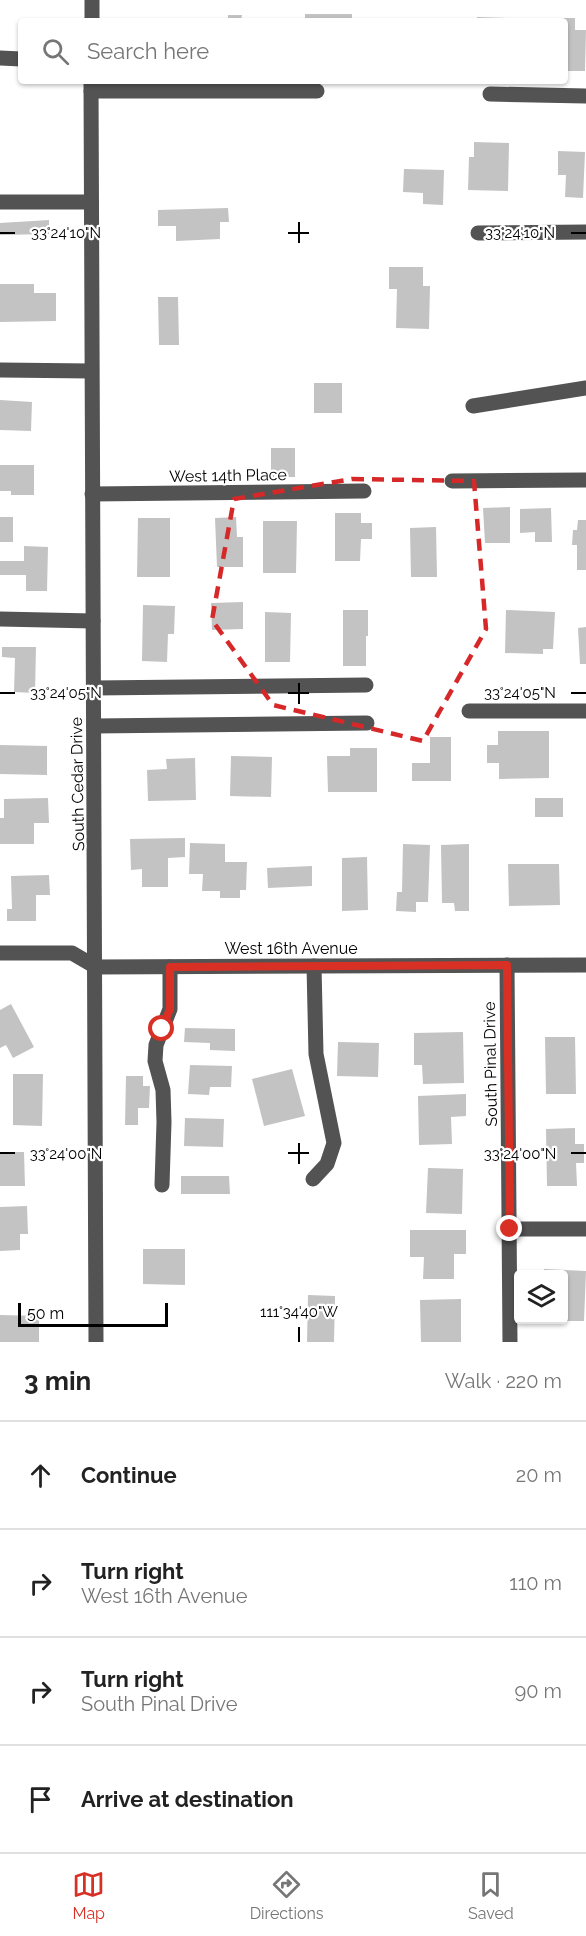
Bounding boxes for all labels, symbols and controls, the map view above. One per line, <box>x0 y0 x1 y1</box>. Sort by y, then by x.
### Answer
search box <box>18 18 568 84</box>
icon: search <box>39 35 72 68</box>
text: Search here <box>87 38 209 64</box>
text: 33°24'10"N <box>31 224 101 242</box>
text: 33°24'10"N <box>485 224 555 242</box>
street label: West 14th Place <box>169 465 287 486</box>
text: 33°24'05"N <box>30 684 102 702</box>
text: 33°24'05"N <box>484 684 556 702</box>
street label: South Cedar Drive <box>67 717 88 851</box>
street label: West 16th Avenue <box>224 939 358 958</box>
street label: South Pinal Drive <box>480 1001 501 1127</box>
route start <box>148 1015 174 1041</box>
text: 33°24'00"N <box>30 1145 102 1163</box>
text: 33°24'00"N <box>484 1145 556 1163</box>
route end <box>496 1215 522 1241</box>
map controls <box>514 1270 568 1324</box>
button: layers <box>514 1270 568 1324</box>
scale bar <box>18 1300 168 1328</box>
text: 111°34'40"W <box>260 1303 338 1321</box>
text: 50 m <box>27 1304 64 1323</box>
text: 3 min <box>24 1366 91 1396</box>
text: Walk · 220 m <box>445 1369 562 1393</box>
icon: ahead <box>24 1459 57 1492</box>
text: Continue <box>81 1462 177 1488</box>
text: 20 m <box>516 1463 562 1487</box>
text: Turn right <box>81 1558 184 1584</box>
icon: right <box>24 1567 57 1600</box>
text: 110 m <box>509 1571 562 1595</box>
text: West 16th Avenue <box>81 1584 247 1608</box>
text: Turn right <box>81 1666 184 1692</box>
icon: right <box>24 1675 57 1708</box>
text: 90 m <box>515 1679 562 1703</box>
text: South Pinal Drive <box>81 1692 237 1716</box>
icon: arrive <box>24 1783 57 1816</box>
text: Arrive at destination <box>81 1786 294 1812</box>
tab: Map <box>72 1868 105 1923</box>
tab: Directions <box>250 1868 324 1923</box>
tab: Saved <box>468 1868 514 1923</box>

